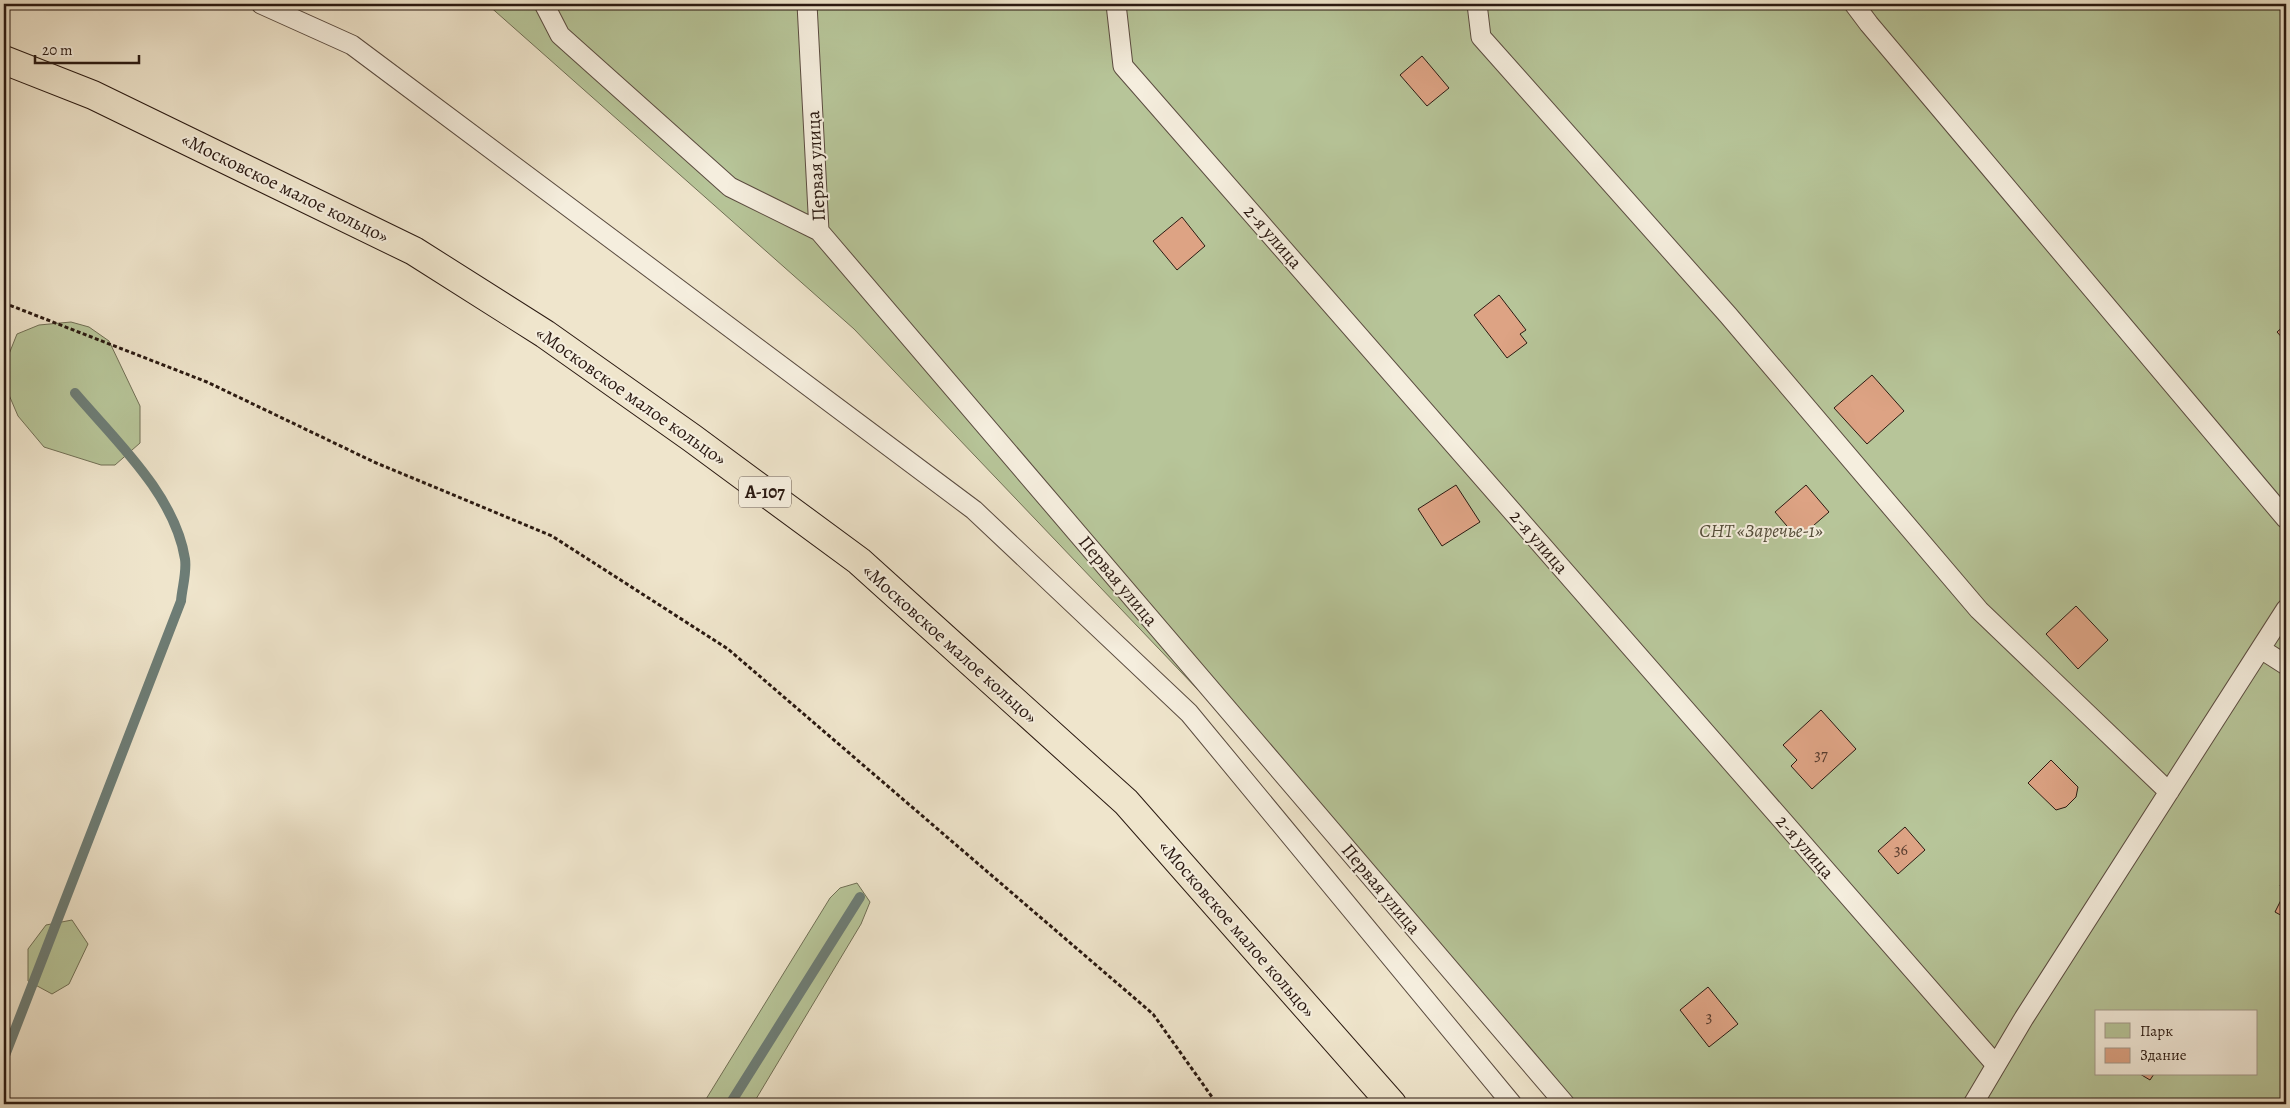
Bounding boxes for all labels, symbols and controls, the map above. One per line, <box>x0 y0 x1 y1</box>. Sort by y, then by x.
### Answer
scale bar <box>35 32 139 64</box>
text: 20 m <box>42 40 73 60</box>
street label: Первая улица <box>800 110 832 222</box>
street label: «Московское малое кольцо» <box>177 126 393 250</box>
street label: 2-я улица <box>1238 199 1308 275</box>
street label: «Московское малое кольцо» <box>530 320 732 472</box>
road number: А-107 <box>739 477 791 508</box>
street label: 2-я улица <box>1504 504 1574 580</box>
park label: СНТ «Заречье-1» <box>1699 518 1823 544</box>
street label: Первая улица <box>1072 530 1164 632</box>
street label: «Московское малое кольцо» <box>857 558 1043 730</box>
house number: 37 <box>1814 744 1828 766</box>
street label: 2-я улица <box>1770 809 1840 885</box>
street label: «Московское малое кольцо» <box>1153 835 1321 1023</box>
street label: Первая улица <box>1335 838 1427 940</box>
house number: 36 <box>1894 839 1908 861</box>
house number: 3 <box>1706 1006 1712 1028</box>
legend <box>2095 1010 2258 1076</box>
text: Парк <box>2140 1021 2173 1041</box>
text: Здание <box>2140 1045 2187 1065</box>

